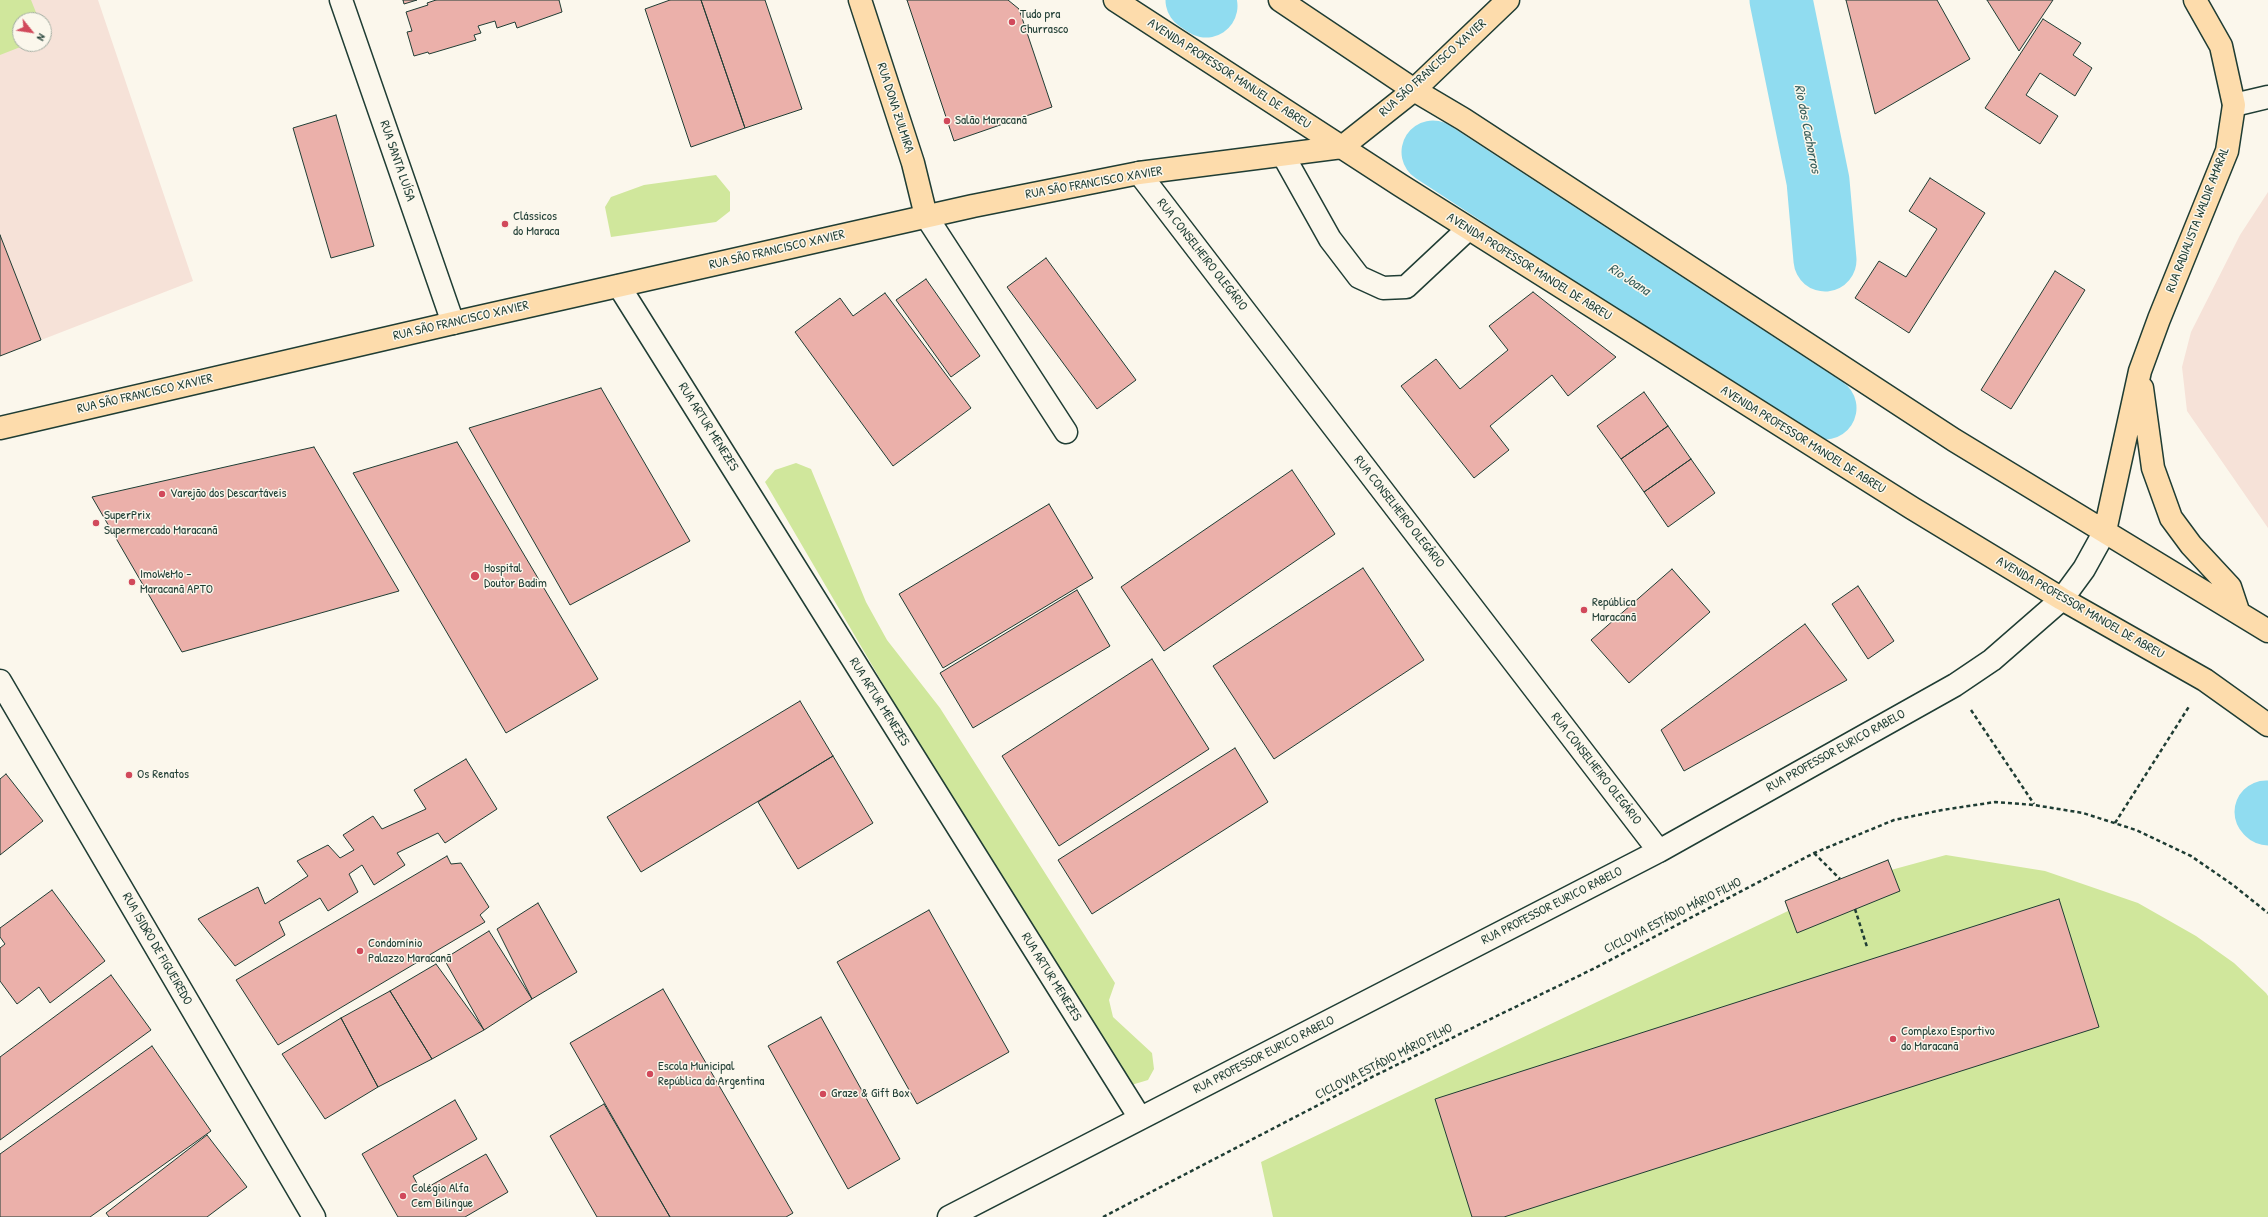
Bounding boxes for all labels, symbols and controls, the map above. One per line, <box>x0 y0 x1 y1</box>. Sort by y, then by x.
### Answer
place label: Tudo pra Churrasco <box>1020 7 1068 38</box>
north arrow <box>12 12 52 52</box>
street label: AVENIDA PROFESSOR MANUEL DE ABREU <box>1145 15 1313 133</box>
street label: RUA SÃO FRANCISCO XAVIER <box>1376 16 1490 120</box>
marker: Tudo pra Churrasco <box>1007 17 1017 27</box>
text: N <box>34 31 49 44</box>
street label: RUA DONA ZULMIRA <box>873 61 917 155</box>
water label: Rio dos Cachorros <box>1790 83 1824 175</box>
place label: Salão Maracanã <box>955 113 1027 129</box>
marker: Salão Maracanã <box>942 116 952 126</box>
street label: RUA SANTA LUÍSA <box>376 119 418 203</box>
street label: RUA RADIALISTA WALDIR AMARAL <box>2163 145 2233 295</box>
street label: RUA SÃO FRANCISCO XAVIER <box>1024 163 1164 203</box>
street label: RUA CONSELHEIRO OLEGÁRIO <box>1153 196 1251 314</box>
place label: Clássicos do Maraca <box>513 209 559 240</box>
street label: AVENIDA PROFESSOR MANOEL DE ABREU <box>1444 210 1614 324</box>
marker: Clássicos do Maraca <box>500 219 510 229</box>
street label: RUA SÃO FRANCISCO XAVIER <box>708 227 846 273</box>
water label: Rio Joana <box>1605 260 1653 300</box>
street label: RUA SÃO FRANCISCO XAVIER <box>392 298 530 344</box>
street label: RUA SÃO FRANCISCO XAVIER <box>76 371 214 417</box>
street label: RUA ARTUR MENEZES <box>675 380 741 474</box>
street label: AVENIDA PROFESSOR MANOEL DE ABREU <box>1718 383 1888 497</box>
street label: RUA CONSELHEIRO OLEGÁRIO <box>1350 453 1448 571</box>
place label: Varejão dos Descartáveis <box>170 486 287 502</box>
marker: Varejão dos Descartáveis <box>157 489 167 499</box>
place label: SuperPrix Supermercado Maracanã <box>104 508 217 539</box>
marker: SuperPrix Supermercado Maracanã <box>91 518 101 528</box>
street label: AVENIDA PROFESSOR MANOEL DE ABREU <box>1993 553 2167 663</box>
place label: Hospital Doutor Badim <box>484 561 547 592</box>
place label: ImoWeMo - Maracanã APTO <box>140 567 213 598</box>
marker: Hospital Doutor Badim <box>469 570 481 582</box>
marker: ImoWeMo - Maracanã APTO <box>127 577 137 587</box>
place label: República Maracanã <box>1592 595 1636 626</box>
marker: República Maracanã <box>1579 605 1589 615</box>
street label: RUA ARTUR MENEZES <box>846 655 912 749</box>
street label: RUA PROFESSOR EURICO RABELO <box>1764 706 1908 796</box>
street label: RUA CONSELHEIRO OLEGÁRIO <box>1547 710 1645 828</box>
place label: Os Renatos <box>137 767 189 783</box>
marker: Os Renatos <box>124 770 134 780</box>
street label: RUA PROFESSOR EURICO RABELO <box>1479 864 1625 948</box>
street label: CICLOVIA ESTÁDIO MÁRIO FILHO <box>1602 875 1744 957</box>
street label: RUA ISIDRO DE FIGUEIREDO <box>119 890 195 1008</box>
street label: RUA ARTUR MENEZES <box>1018 930 1084 1024</box>
place label: Condomínio Palazzo Maracanã <box>368 936 451 967</box>
marker: Condomínio Palazzo Maracanã <box>355 946 365 956</box>
street label: RUA PROFESSOR EURICO RABELO <box>1191 1013 1337 1097</box>
street label: CICLOVIA ESTÁDIO MÁRIO FILHO <box>1313 1021 1455 1103</box>
place label: Complexo Esportivo do Maracanã <box>1901 1024 1995 1055</box>
marker: Complexo Esportivo do Maracanã <box>1888 1034 1898 1044</box>
place label: Escola Municipal República da Argentina <box>658 1059 764 1090</box>
marker: Escola Municipal República da Argentina <box>645 1069 655 1079</box>
place label: Graze & Gift Box <box>831 1086 910 1102</box>
marker: Graze & Gift Box <box>818 1089 828 1099</box>
place label: Colégio Alfa Cem Bilíngue <box>411 1181 473 1212</box>
marker: Colégio Alfa Cem Bilíngue <box>398 1191 408 1201</box>

